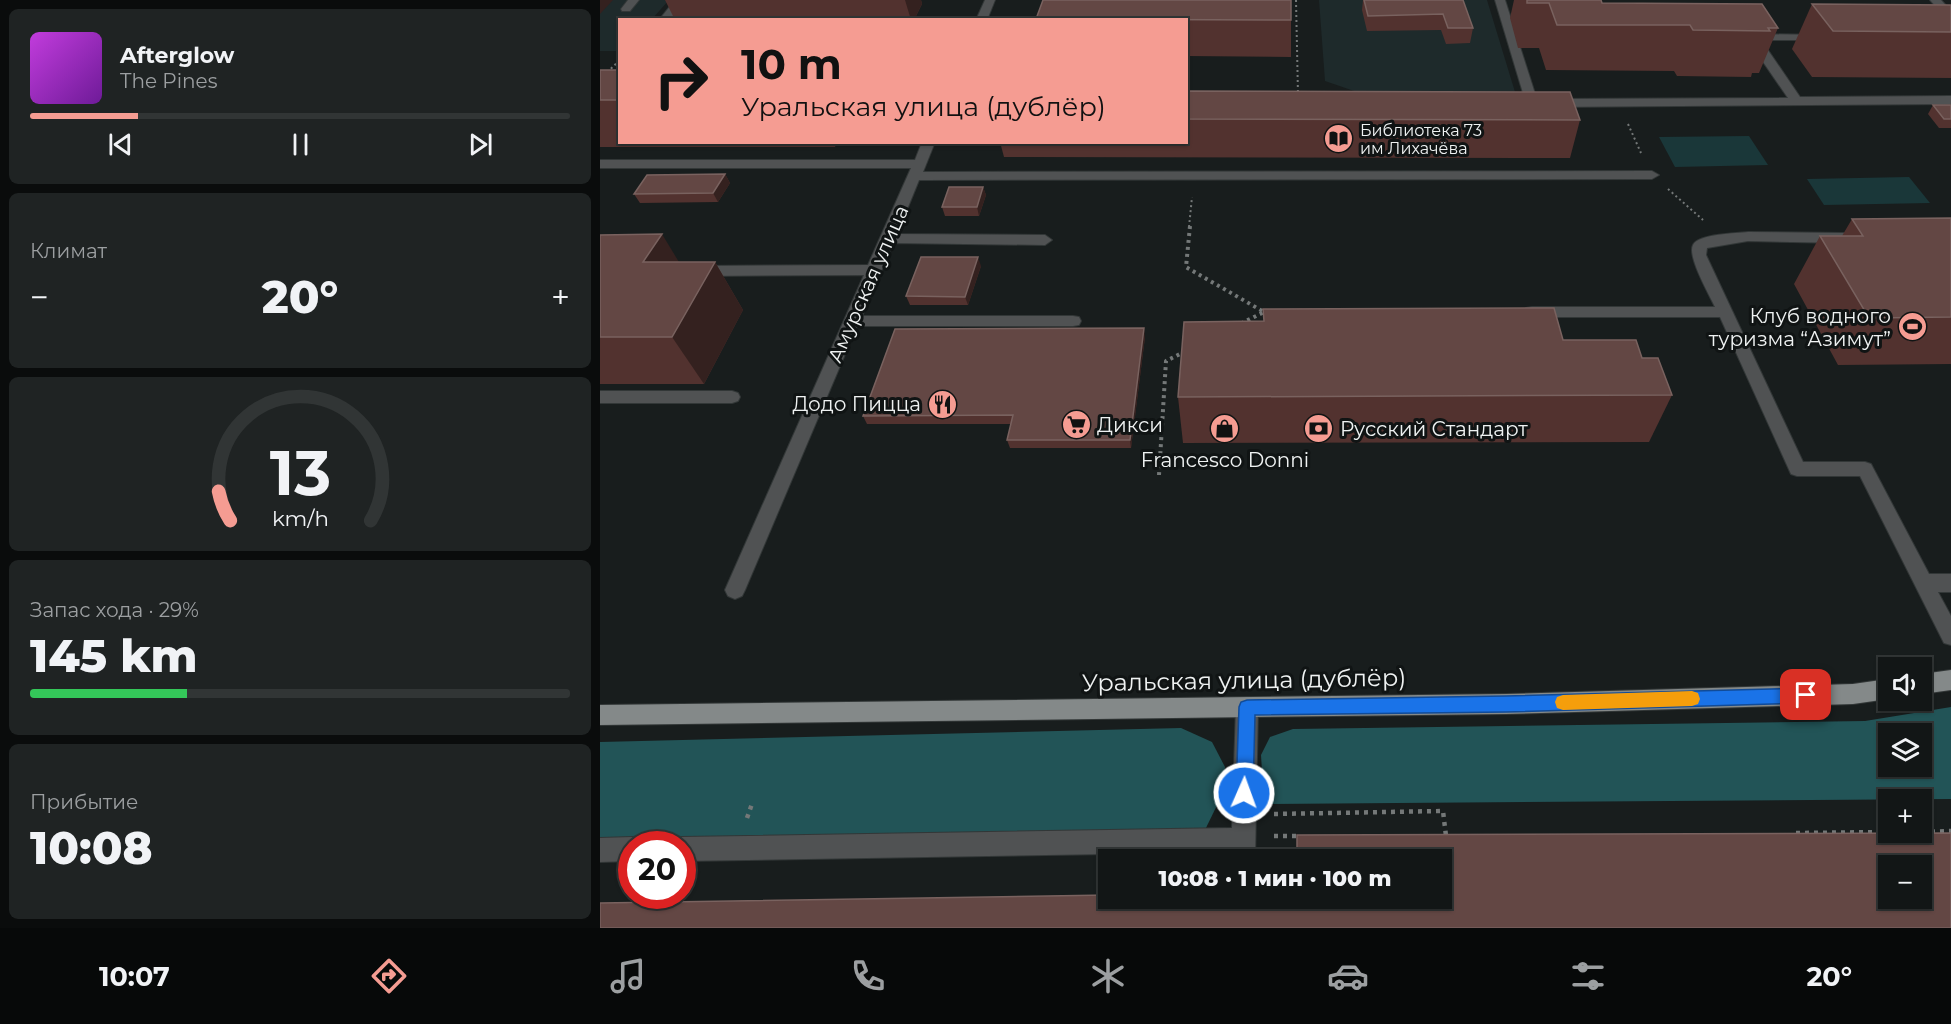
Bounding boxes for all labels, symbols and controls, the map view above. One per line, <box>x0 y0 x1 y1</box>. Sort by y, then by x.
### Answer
text: 10 m <box>741 38 842 90</box>
text: Afterglow <box>120 42 234 69</box>
icon: right <box>642 42 720 120</box>
text: The Pines <box>120 69 217 93</box>
text: Уральская улица (дублёр) <box>741 90 1106 123</box>
place label: Библиотека 73 им Лихачёва <box>1360 121 1482 158</box>
library icon: Библиотека 73 им Лихачёва <box>1323 123 1355 155</box>
icon: previous <box>104 128 137 161</box>
icon: pause <box>284 128 317 161</box>
icon: next <box>464 128 497 161</box>
street label: Амурская улица <box>823 202 913 366</box>
text: Климат <box>30 239 107 263</box>
text: 20° <box>262 269 338 324</box>
text: − <box>30 277 49 317</box>
text: + <box>551 277 570 317</box>
place label: Клуб водного туризма “Азимут” <box>1709 304 1891 351</box>
sports icon: Клуб водного туризма “Азимут” <box>1896 311 1928 343</box>
restaurant icon: Додо Пицца <box>926 388 958 420</box>
place label: Додо Пицца <box>792 392 921 416</box>
supermarket icon: Дикси <box>1060 409 1092 441</box>
place label: Дикси <box>1097 413 1163 437</box>
shop icon: Francesco Donni <box>1209 413 1241 445</box>
bank icon: Русский Стандарт <box>1303 413 1335 445</box>
place label: Русский Стандарт <box>1340 417 1528 441</box>
text: 13 <box>269 435 331 511</box>
place label: Francesco Donni <box>1141 448 1309 472</box>
text: km/h <box>271 505 329 531</box>
text: Запас хода · 29% <box>30 598 199 622</box>
text: 145 km <box>30 628 198 683</box>
map controls <box>1878 657 1932 909</box>
button: sound <box>1878 657 1932 711</box>
street label: Уральская улица (дублёр) <box>1082 663 1406 697</box>
pin <box>1780 669 1831 720</box>
icon: arrive <box>1789 678 1822 711</box>
button: layers <box>1878 723 1932 777</box>
position arrow <box>1212 761 1276 825</box>
button: + <box>1878 789 1932 843</box>
text: Прибытие <box>30 790 138 814</box>
text: 10:08 <box>30 820 153 875</box>
speed limit sign: 20 <box>618 831 696 909</box>
button: − <box>1878 855 1932 909</box>
text: 10:08 · 1 мин · 100 m <box>1159 865 1391 892</box>
icon: directions <box>368 955 410 997</box>
icon: music <box>607 955 649 997</box>
icon: phone <box>847 955 889 997</box>
icon: climate <box>1087 955 1129 997</box>
icon: car <box>1327 955 1369 997</box>
icon: filters <box>1567 955 1609 997</box>
text: 10:07 <box>99 960 170 993</box>
text: 20° <box>1806 960 1852 993</box>

